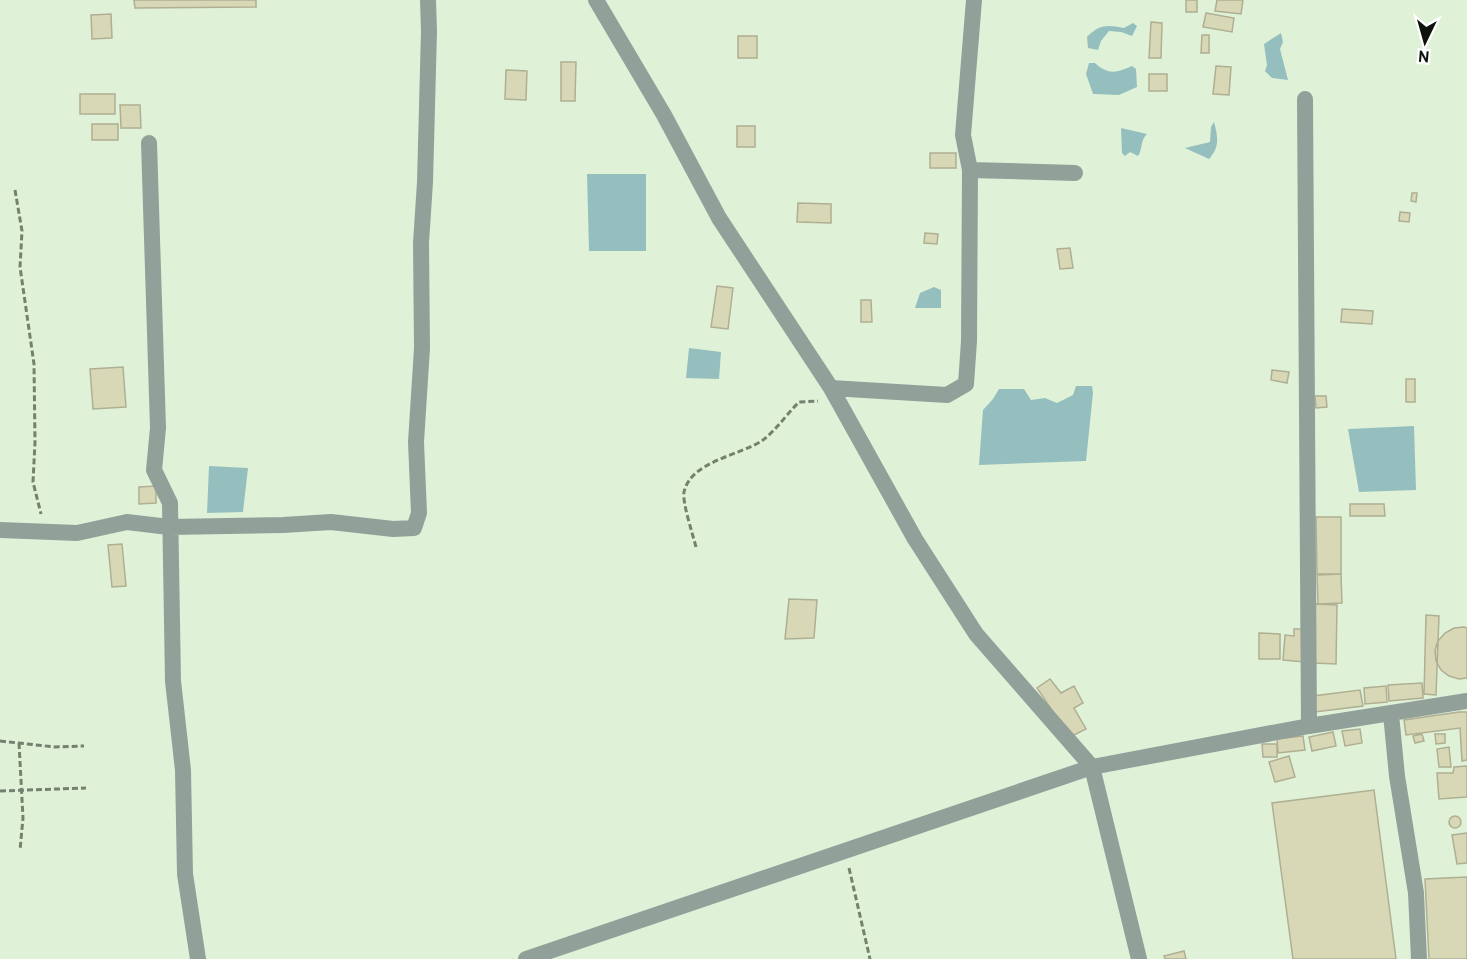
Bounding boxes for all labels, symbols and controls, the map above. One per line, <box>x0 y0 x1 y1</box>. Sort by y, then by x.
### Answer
north arrow <box>1395 12 1455 72</box>
text: N <box>1417 44 1430 65</box>

